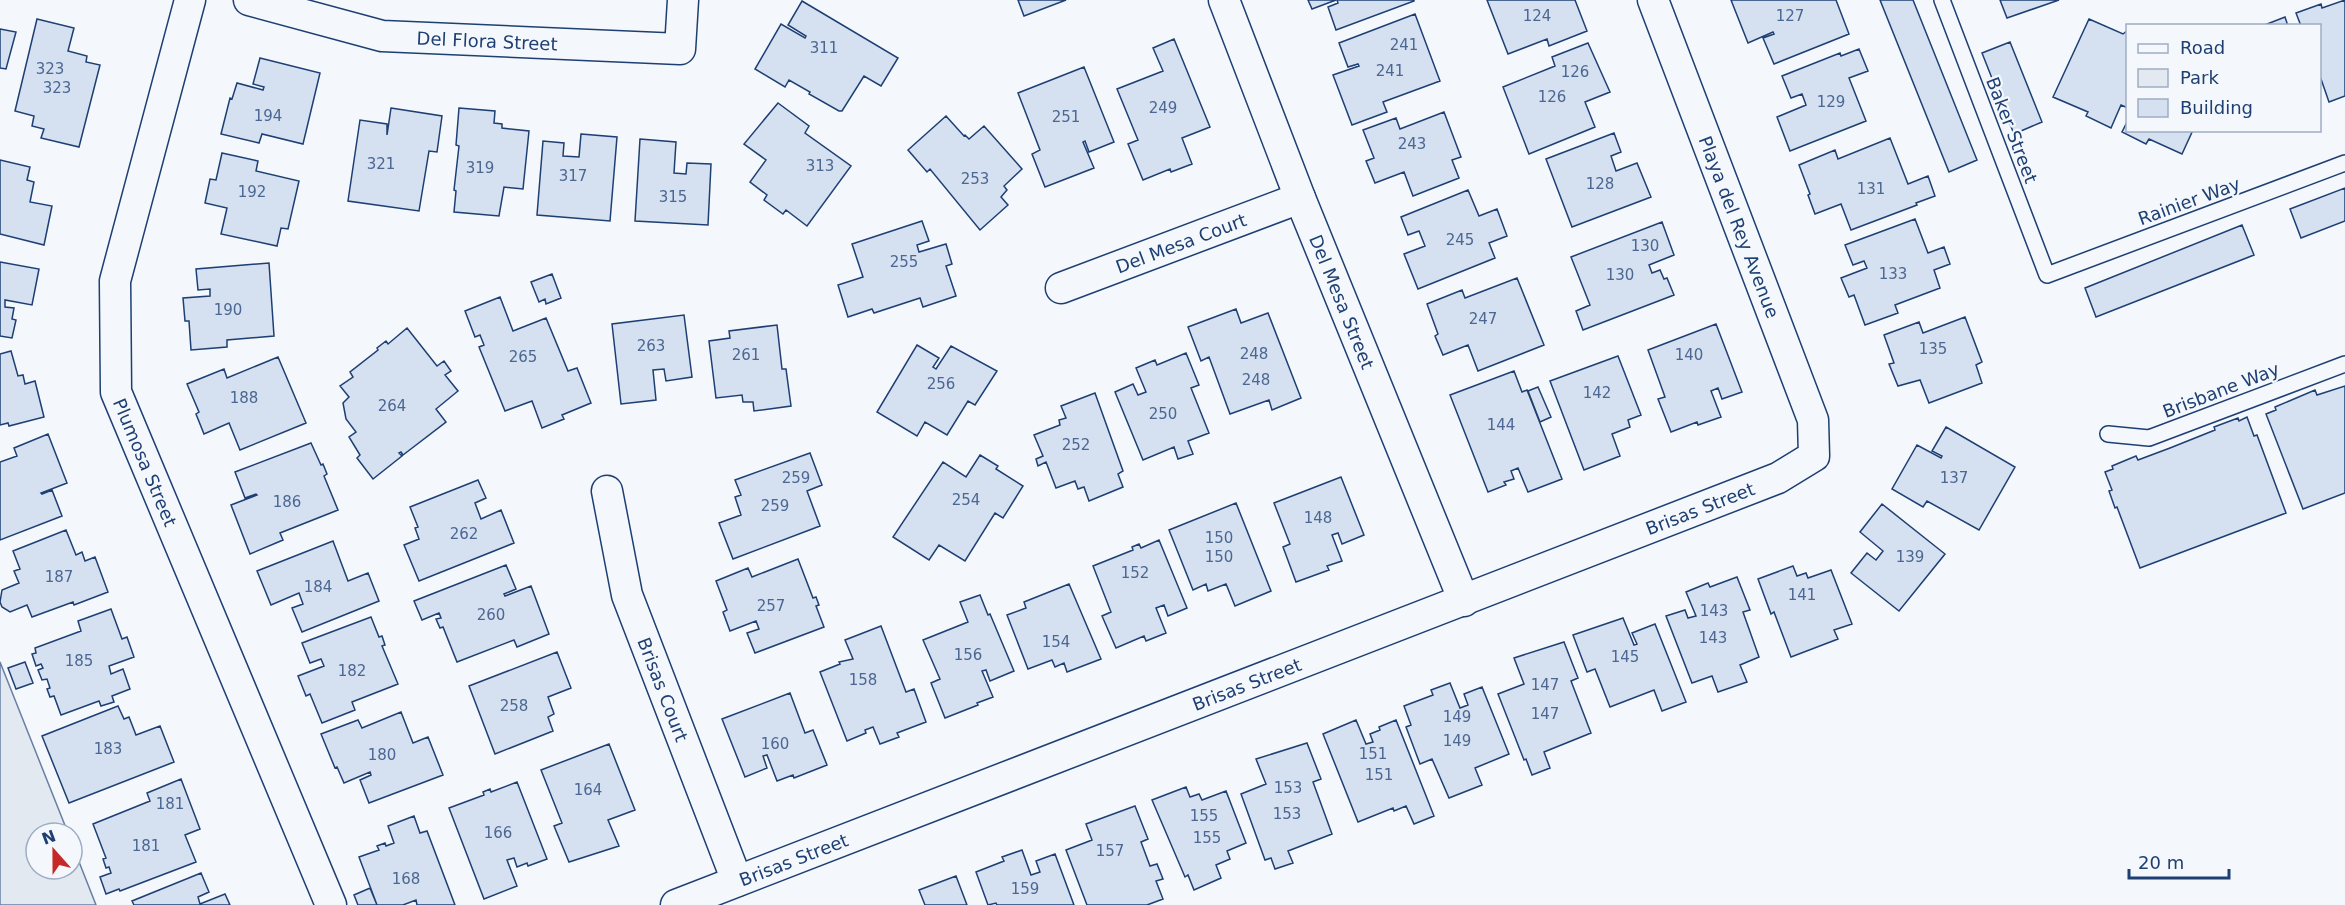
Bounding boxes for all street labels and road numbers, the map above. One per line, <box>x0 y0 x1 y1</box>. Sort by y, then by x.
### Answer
street label: Del Flora Street <box>416 27 558 54</box>
street label: Baker Street <box>1982 74 2042 186</box>
street label: Playa del Rey Avenue <box>1695 133 1783 321</box>
street label: Rainier Way <box>2135 173 2243 229</box>
street label: Del Mesa Court <box>1113 209 1249 277</box>
street label: Del Mesa Street <box>1305 231 1379 372</box>
street label: Brisbane Way <box>2160 358 2283 422</box>
street label: Plumosa Street <box>109 395 182 529</box>
street label: Brisas Street <box>1642 478 1757 539</box>
street label: Brisas Court <box>634 634 693 744</box>
street label: Brisas Street <box>1189 653 1304 714</box>
street label: Brisas Street <box>736 829 851 890</box>

